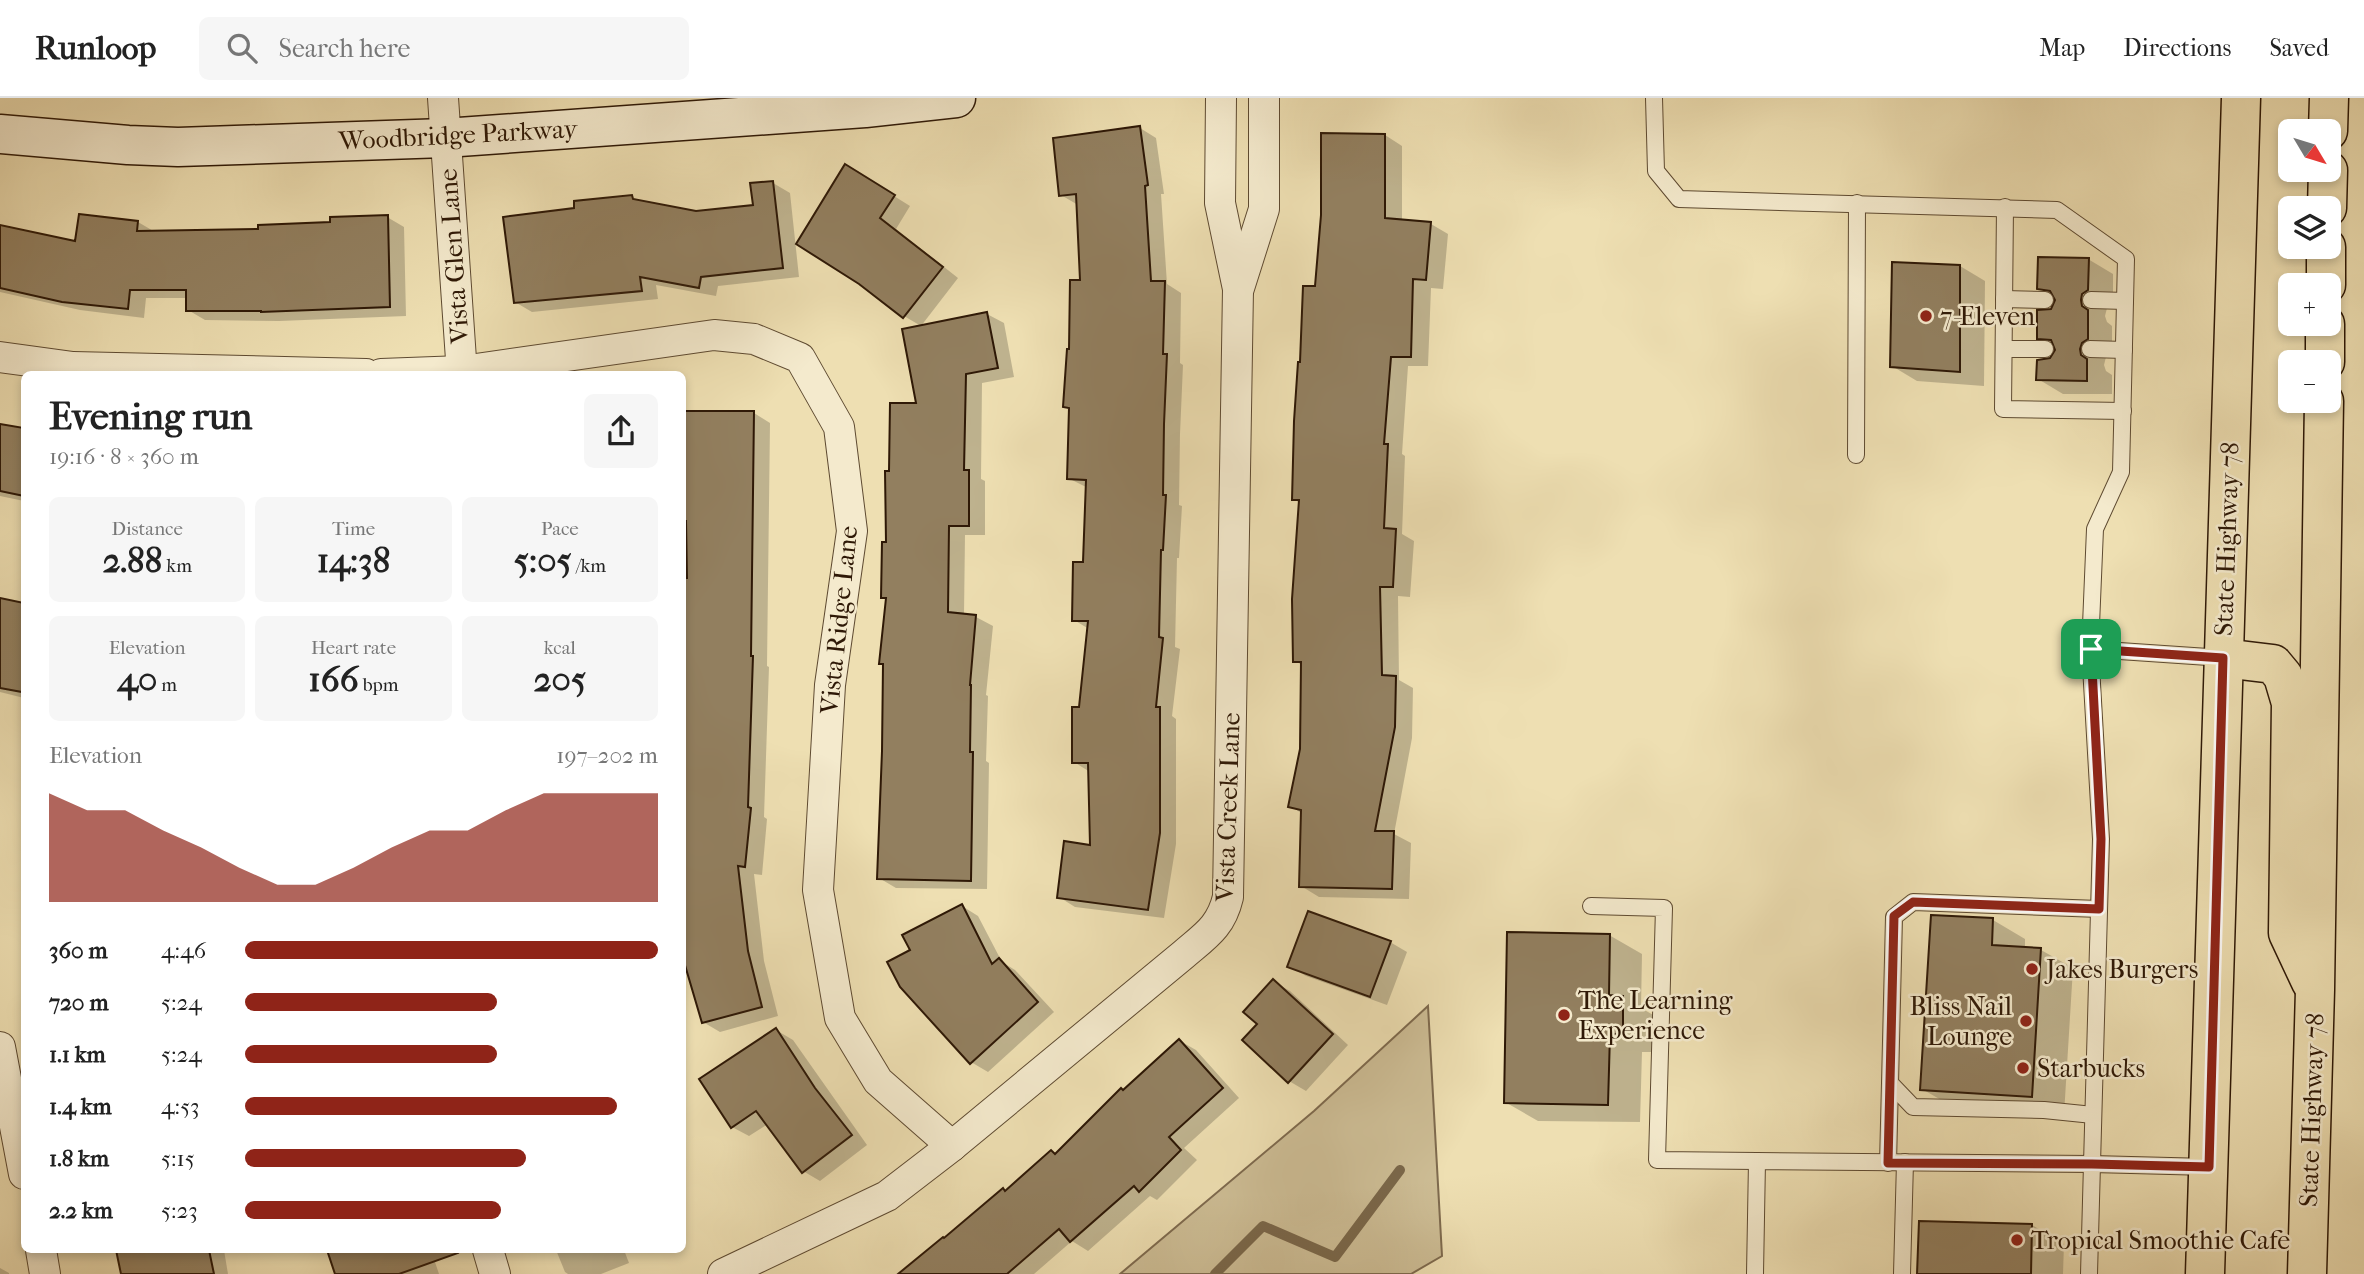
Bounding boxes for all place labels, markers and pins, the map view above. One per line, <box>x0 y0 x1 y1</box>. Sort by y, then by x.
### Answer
place label: 7-Eleven <box>1940 301 2035 332</box>
marker: 7-Eleven <box>1918 308 1934 324</box>
pin <box>2061 619 2121 679</box>
place label: Jakes Burgers <box>2044 954 2198 985</box>
marker: Jakes Burgers <box>2024 961 2040 977</box>
place label: The Learning Experience <box>1578 985 1734 1046</box>
place label: Bliss Nail Lounge <box>1909 991 2012 1052</box>
marker: The Learning Experience <box>1556 1007 1572 1023</box>
marker: Bliss Nail Lounge <box>2018 1013 2034 1029</box>
place label: Starbucks <box>2037 1053 2145 1084</box>
marker: Starbucks <box>2015 1060 2031 1076</box>
place label: Tropical Smoothie Cafe <box>2031 1225 2290 1256</box>
marker: Tropical Smoothie Cafe <box>2009 1232 2025 1248</box>

